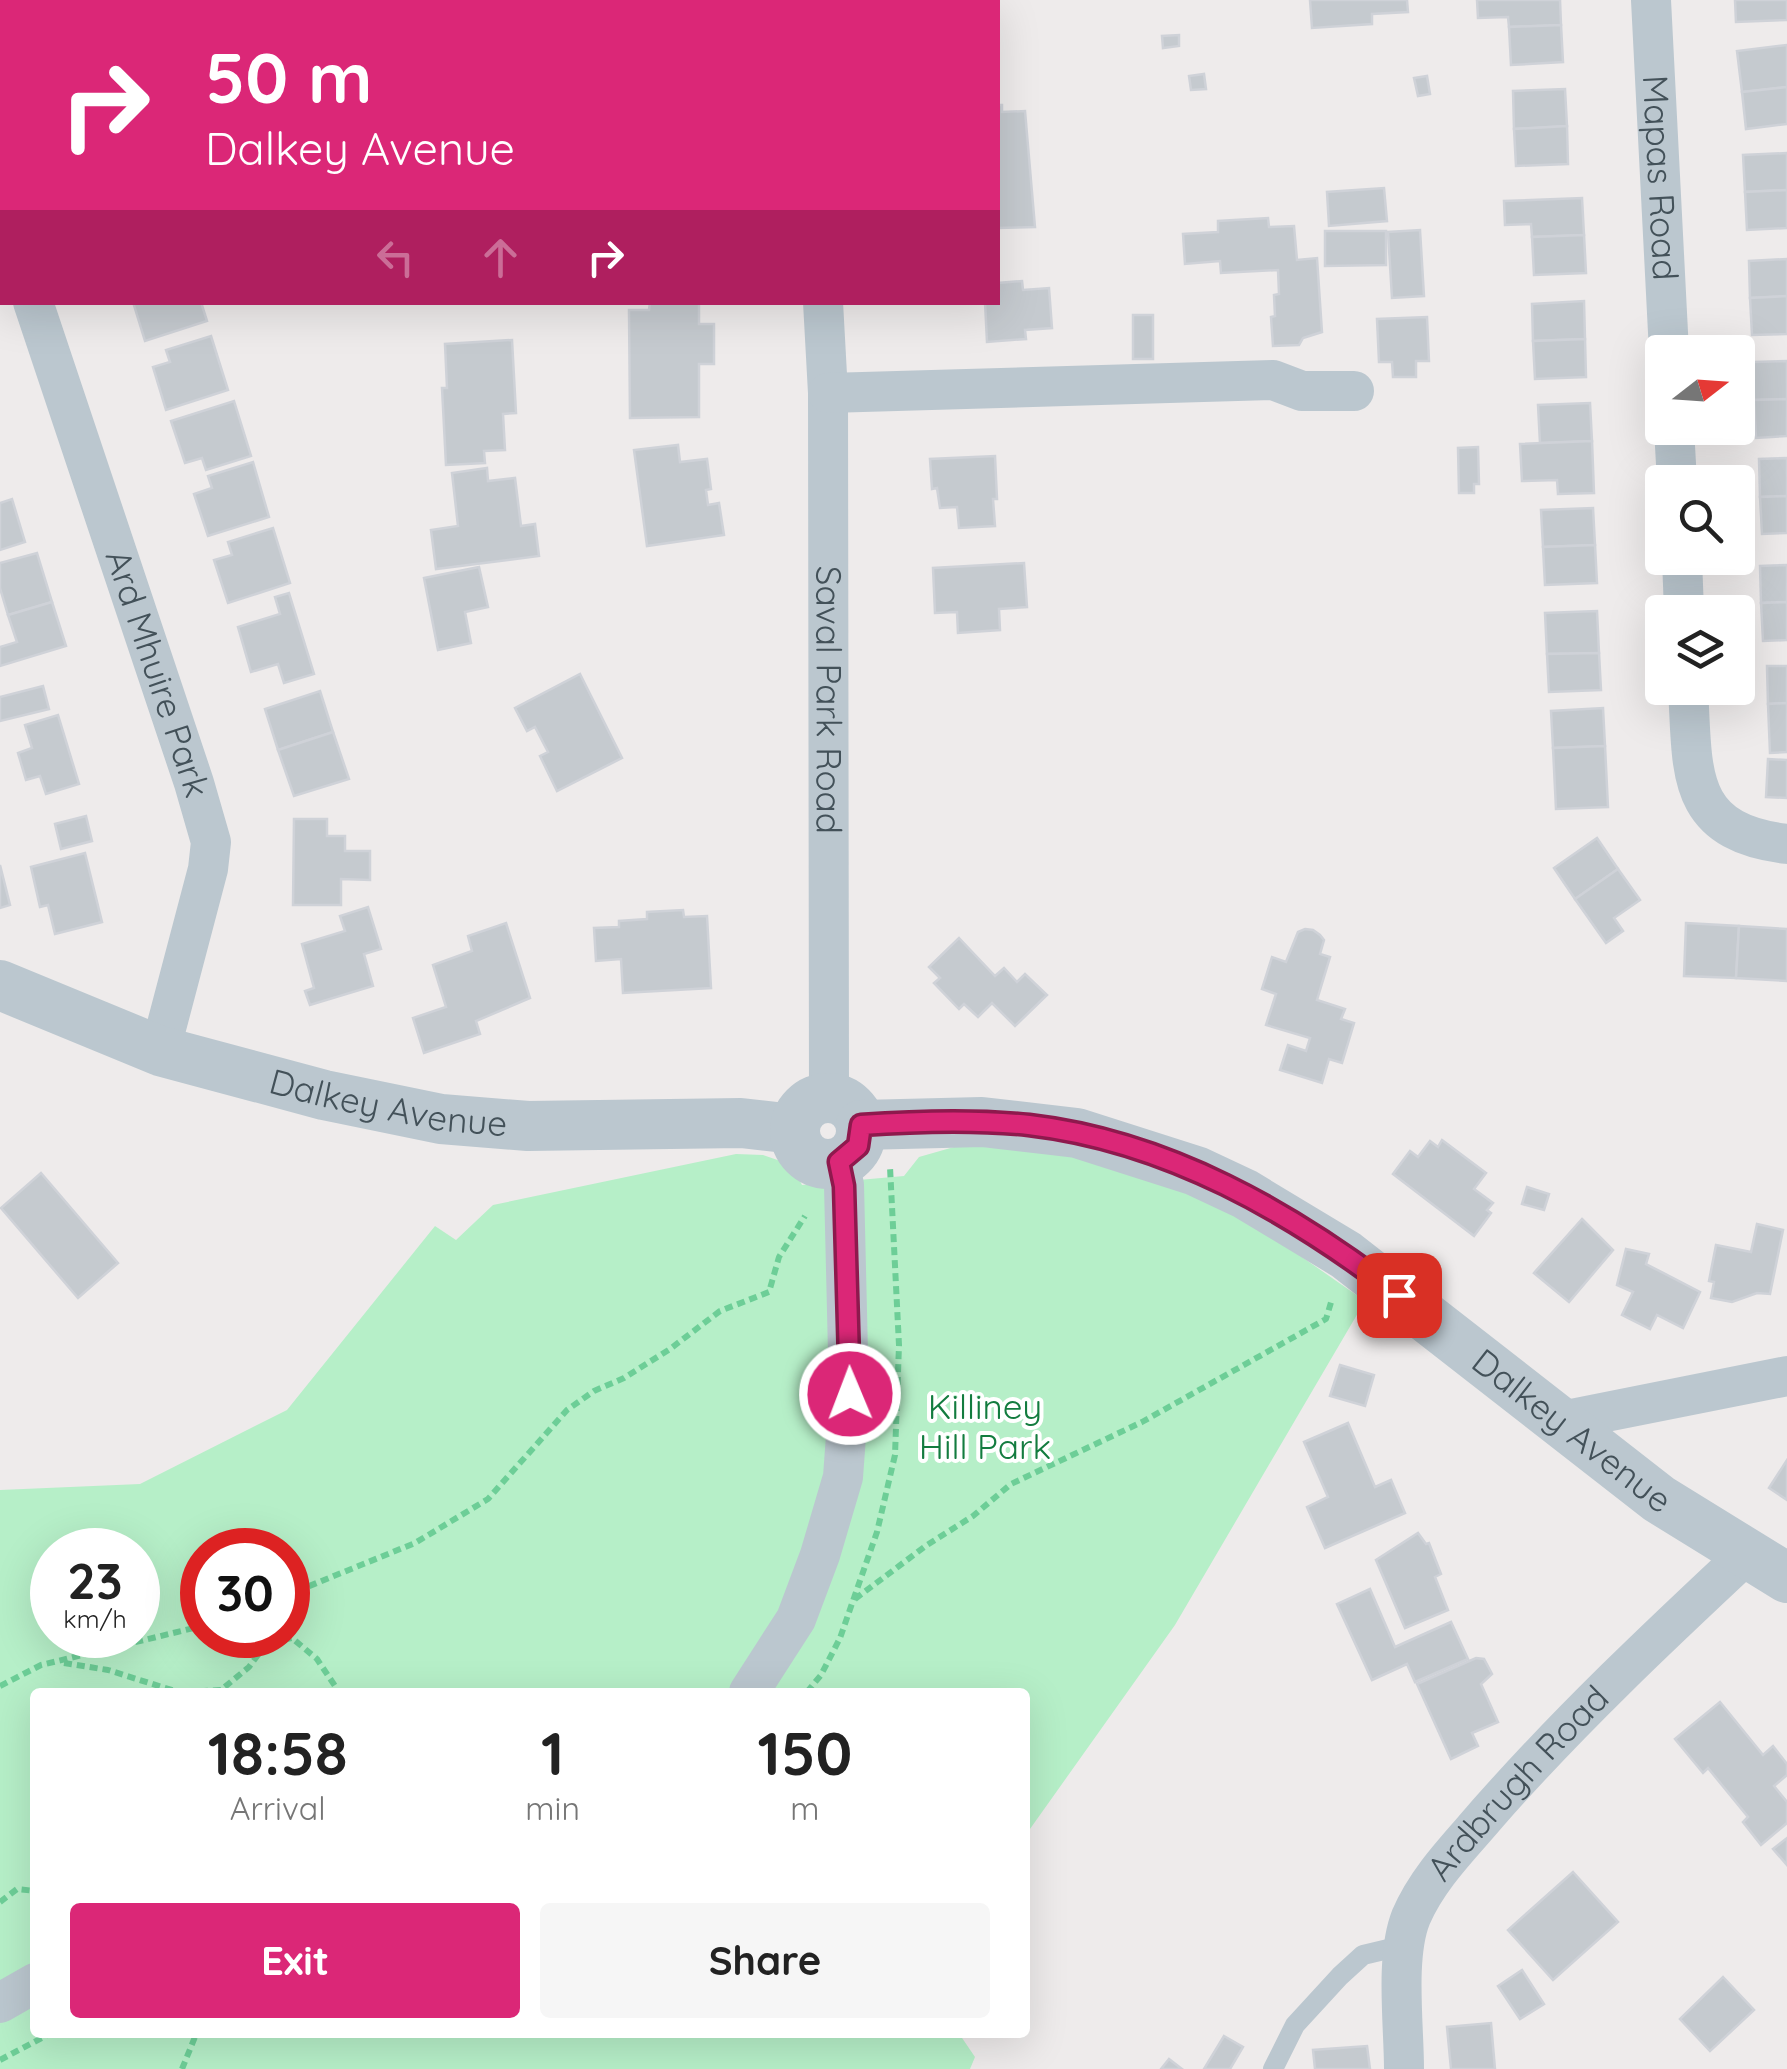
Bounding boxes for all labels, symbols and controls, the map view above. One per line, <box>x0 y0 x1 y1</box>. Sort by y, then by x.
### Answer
text: 50 m <box>205 33 372 121</box>
icon: right <box>40 40 170 170</box>
street label: Mapas Road <box>1634 74 1688 281</box>
text: Dalkey Avenue <box>205 120 515 176</box>
icon: left <box>368 230 423 285</box>
icon: ahead <box>473 230 528 285</box>
icon: right <box>578 230 633 285</box>
north arrow <box>1645 335 1755 445</box>
map controls <box>1645 335 1755 705</box>
button: search <box>1645 465 1755 575</box>
street label: Ard Mhuire Park <box>96 544 220 802</box>
street label: Saval Park Road <box>807 566 852 834</box>
button: layers <box>1645 595 1755 705</box>
street label: Dalkey Avenue <box>265 1058 509 1145</box>
pin <box>1357 1253 1442 1338</box>
icon: arrive <box>1372 1268 1427 1323</box>
street label: Dalkey Avenue <box>1464 1339 1680 1522</box>
position arrow <box>798 1342 902 1446</box>
park label: Killiney Hill Park <box>919 1384 1051 1468</box>
speed limit sign: 30 <box>180 1528 310 1658</box>
text: 23 <box>67 1549 123 1612</box>
text: km/h <box>63 1603 127 1634</box>
street label: Ardbrugh Road <box>1417 1676 1617 1889</box>
text: 18:58 <box>208 1715 348 1790</box>
text: 1 <box>541 1715 564 1790</box>
text: 150 <box>758 1715 852 1790</box>
text: Arrival <box>230 1788 326 1828</box>
text: min <box>525 1788 580 1828</box>
text: m <box>790 1788 820 1828</box>
button: Exit <box>70 1903 520 2018</box>
button: Share <box>540 1903 990 2018</box>

